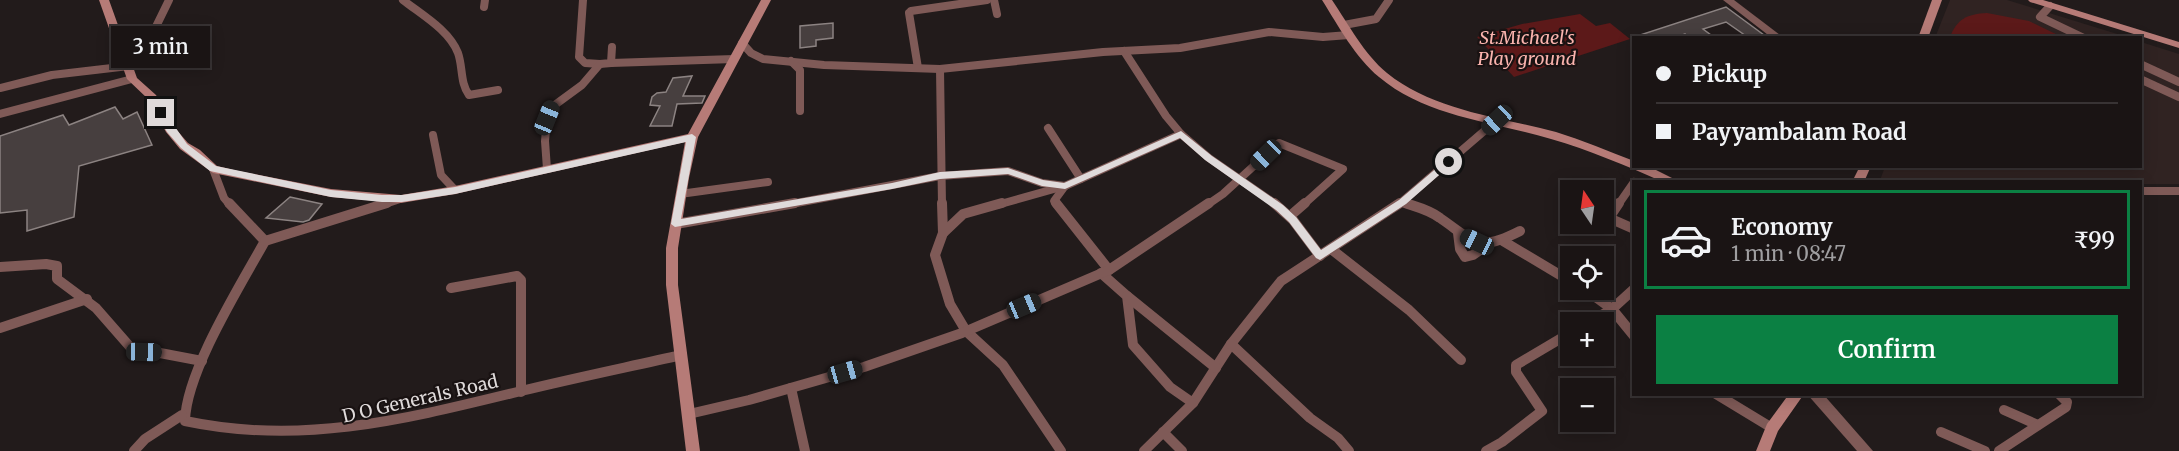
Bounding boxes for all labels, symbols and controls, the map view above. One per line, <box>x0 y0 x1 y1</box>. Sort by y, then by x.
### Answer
callout: 3 min <box>112 26 210 68</box>
park label: St.Michael's Play ground <box>1478 26 1577 70</box>
text: 3 min <box>132 34 189 59</box>
text: Pickup <box>1692 60 1767 88</box>
car <box>532 98 562 138</box>
route end <box>147 99 174 126</box>
car <box>1478 101 1516 139</box>
text: Payyambalam Road <box>1692 118 1907 146</box>
car <box>1247 136 1285 174</box>
route start <box>1435 148 1462 175</box>
north arrow <box>1560 180 1614 234</box>
map controls <box>1560 180 1614 432</box>
icon: car <box>1659 213 1713 267</box>
text: Economy <box>1731 213 1832 241</box>
car <box>1457 226 1497 258</box>
text: ₹99 <box>2073 226 2115 254</box>
text: 1 min · 08:47 <box>1731 241 1846 266</box>
button: locate <box>1560 246 1614 300</box>
car <box>1004 291 1044 321</box>
button: + <box>1560 312 1614 366</box>
button: Confirm <box>1656 315 2118 384</box>
car <box>126 343 162 361</box>
car <box>825 358 865 386</box>
street label: D O Generals Road <box>340 369 500 428</box>
button: − <box>1560 378 1614 432</box>

